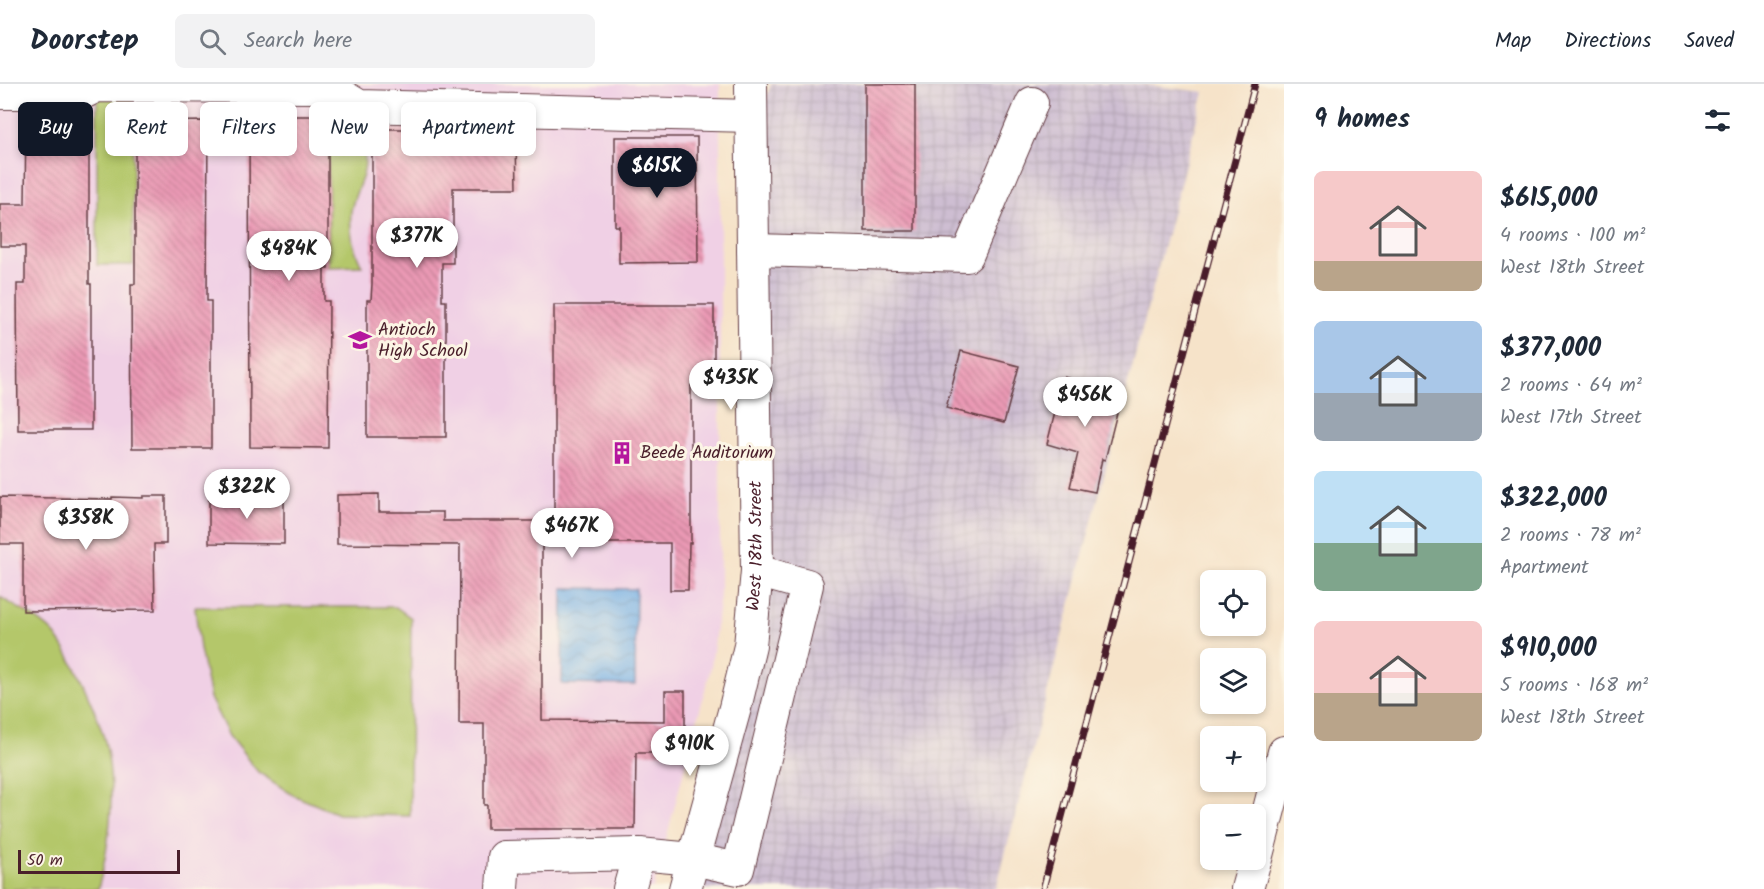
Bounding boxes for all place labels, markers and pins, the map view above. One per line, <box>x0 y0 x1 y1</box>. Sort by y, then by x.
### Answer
pin: $615K <box>615 148 699 199</box>
pin: $377K <box>375 218 459 269</box>
pin: $484K <box>247 231 331 282</box>
place label: Antioch High School <box>378 316 468 366</box>
school or university icon: Antioch High School <box>347 327 373 353</box>
pin: $435K <box>689 360 773 411</box>
pin: $456K <box>1043 377 1127 428</box>
place label: Beede Auditorium <box>640 439 773 468</box>
building icon: Beede Auditorium <box>609 440 635 466</box>
pin: $322K <box>205 469 289 520</box>
pin: $358K <box>44 500 128 551</box>
pin: $467K <box>530 508 614 559</box>
pin: $910K <box>648 726 732 777</box>

